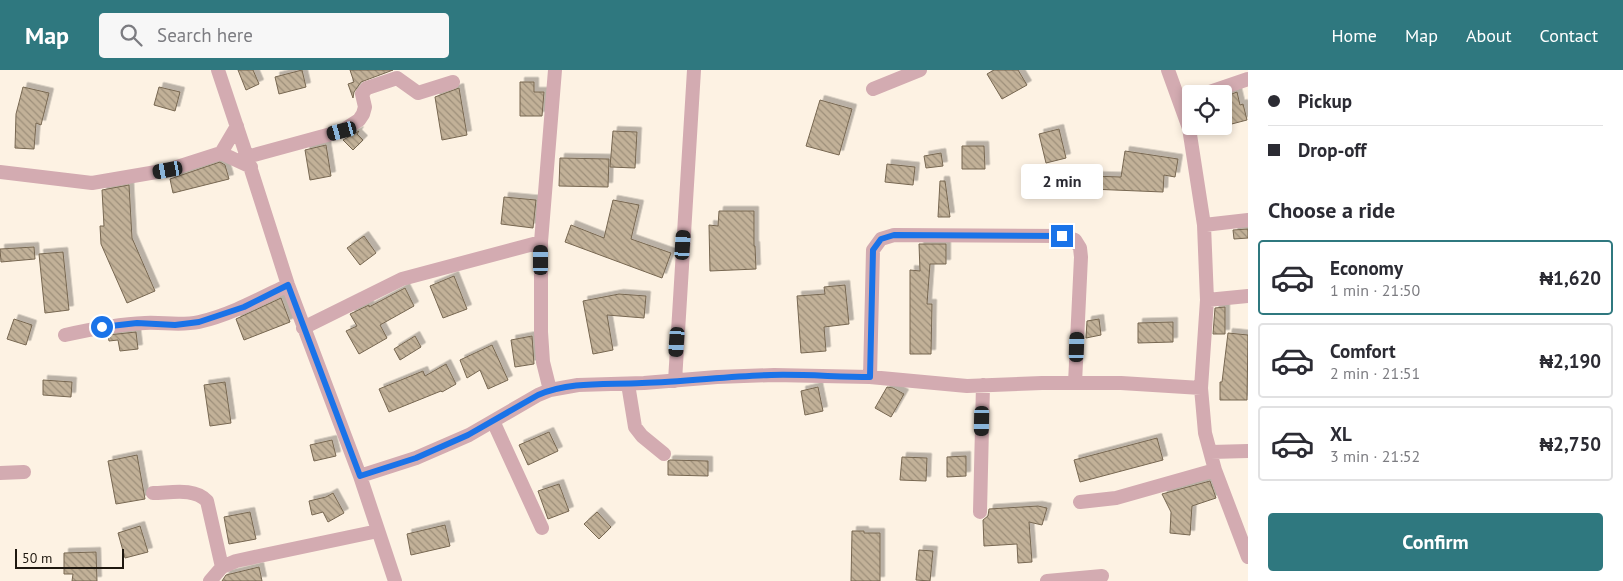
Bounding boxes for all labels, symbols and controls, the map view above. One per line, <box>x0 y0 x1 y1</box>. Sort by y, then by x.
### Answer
search box <box>99 13 449 58</box>
text: Map <box>25 20 69 51</box>
icon: search <box>117 21 145 49</box>
text: Search here <box>157 23 253 47</box>
text: Home <box>1331 24 1377 47</box>
text: Map <box>1405 24 1438 47</box>
text: About <box>1466 24 1512 47</box>
text: Contact <box>1540 24 1598 47</box>
map controls <box>1182 85 1232 135</box>
button: locate <box>1182 85 1232 135</box>
text: Pickup <box>1298 89 1352 113</box>
car <box>325 120 358 142</box>
text: Drop-off <box>1298 138 1366 162</box>
car <box>151 160 184 180</box>
callout: 2 min <box>1021 164 1103 198</box>
text: 2 min <box>1042 171 1082 191</box>
text: Choose a ride <box>1268 196 1395 224</box>
route end <box>1051 225 1073 247</box>
car <box>674 230 691 260</box>
car <box>533 245 548 275</box>
icon: car <box>1270 255 1315 300</box>
text: Economy <box>1330 256 1403 280</box>
text: ₦1,620 <box>1539 266 1601 290</box>
text: 1 min · 21:50 <box>1330 280 1420 300</box>
route start <box>91 316 113 338</box>
car <box>668 327 685 357</box>
car <box>1068 332 1085 362</box>
icon: car <box>1270 338 1315 383</box>
text: Comfort <box>1330 339 1396 363</box>
text: ₦2,190 <box>1539 349 1601 373</box>
text: 2 min · 21:51 <box>1330 363 1420 383</box>
car <box>974 406 989 436</box>
icon: car <box>1270 421 1315 466</box>
text: XL <box>1330 422 1352 446</box>
text: ₦2,750 <box>1539 432 1601 456</box>
text: 3 min · 21:52 <box>1330 446 1420 466</box>
button: Confirm <box>1268 513 1603 571</box>
scale bar <box>15 546 124 569</box>
text: 50 m <box>22 549 52 567</box>

